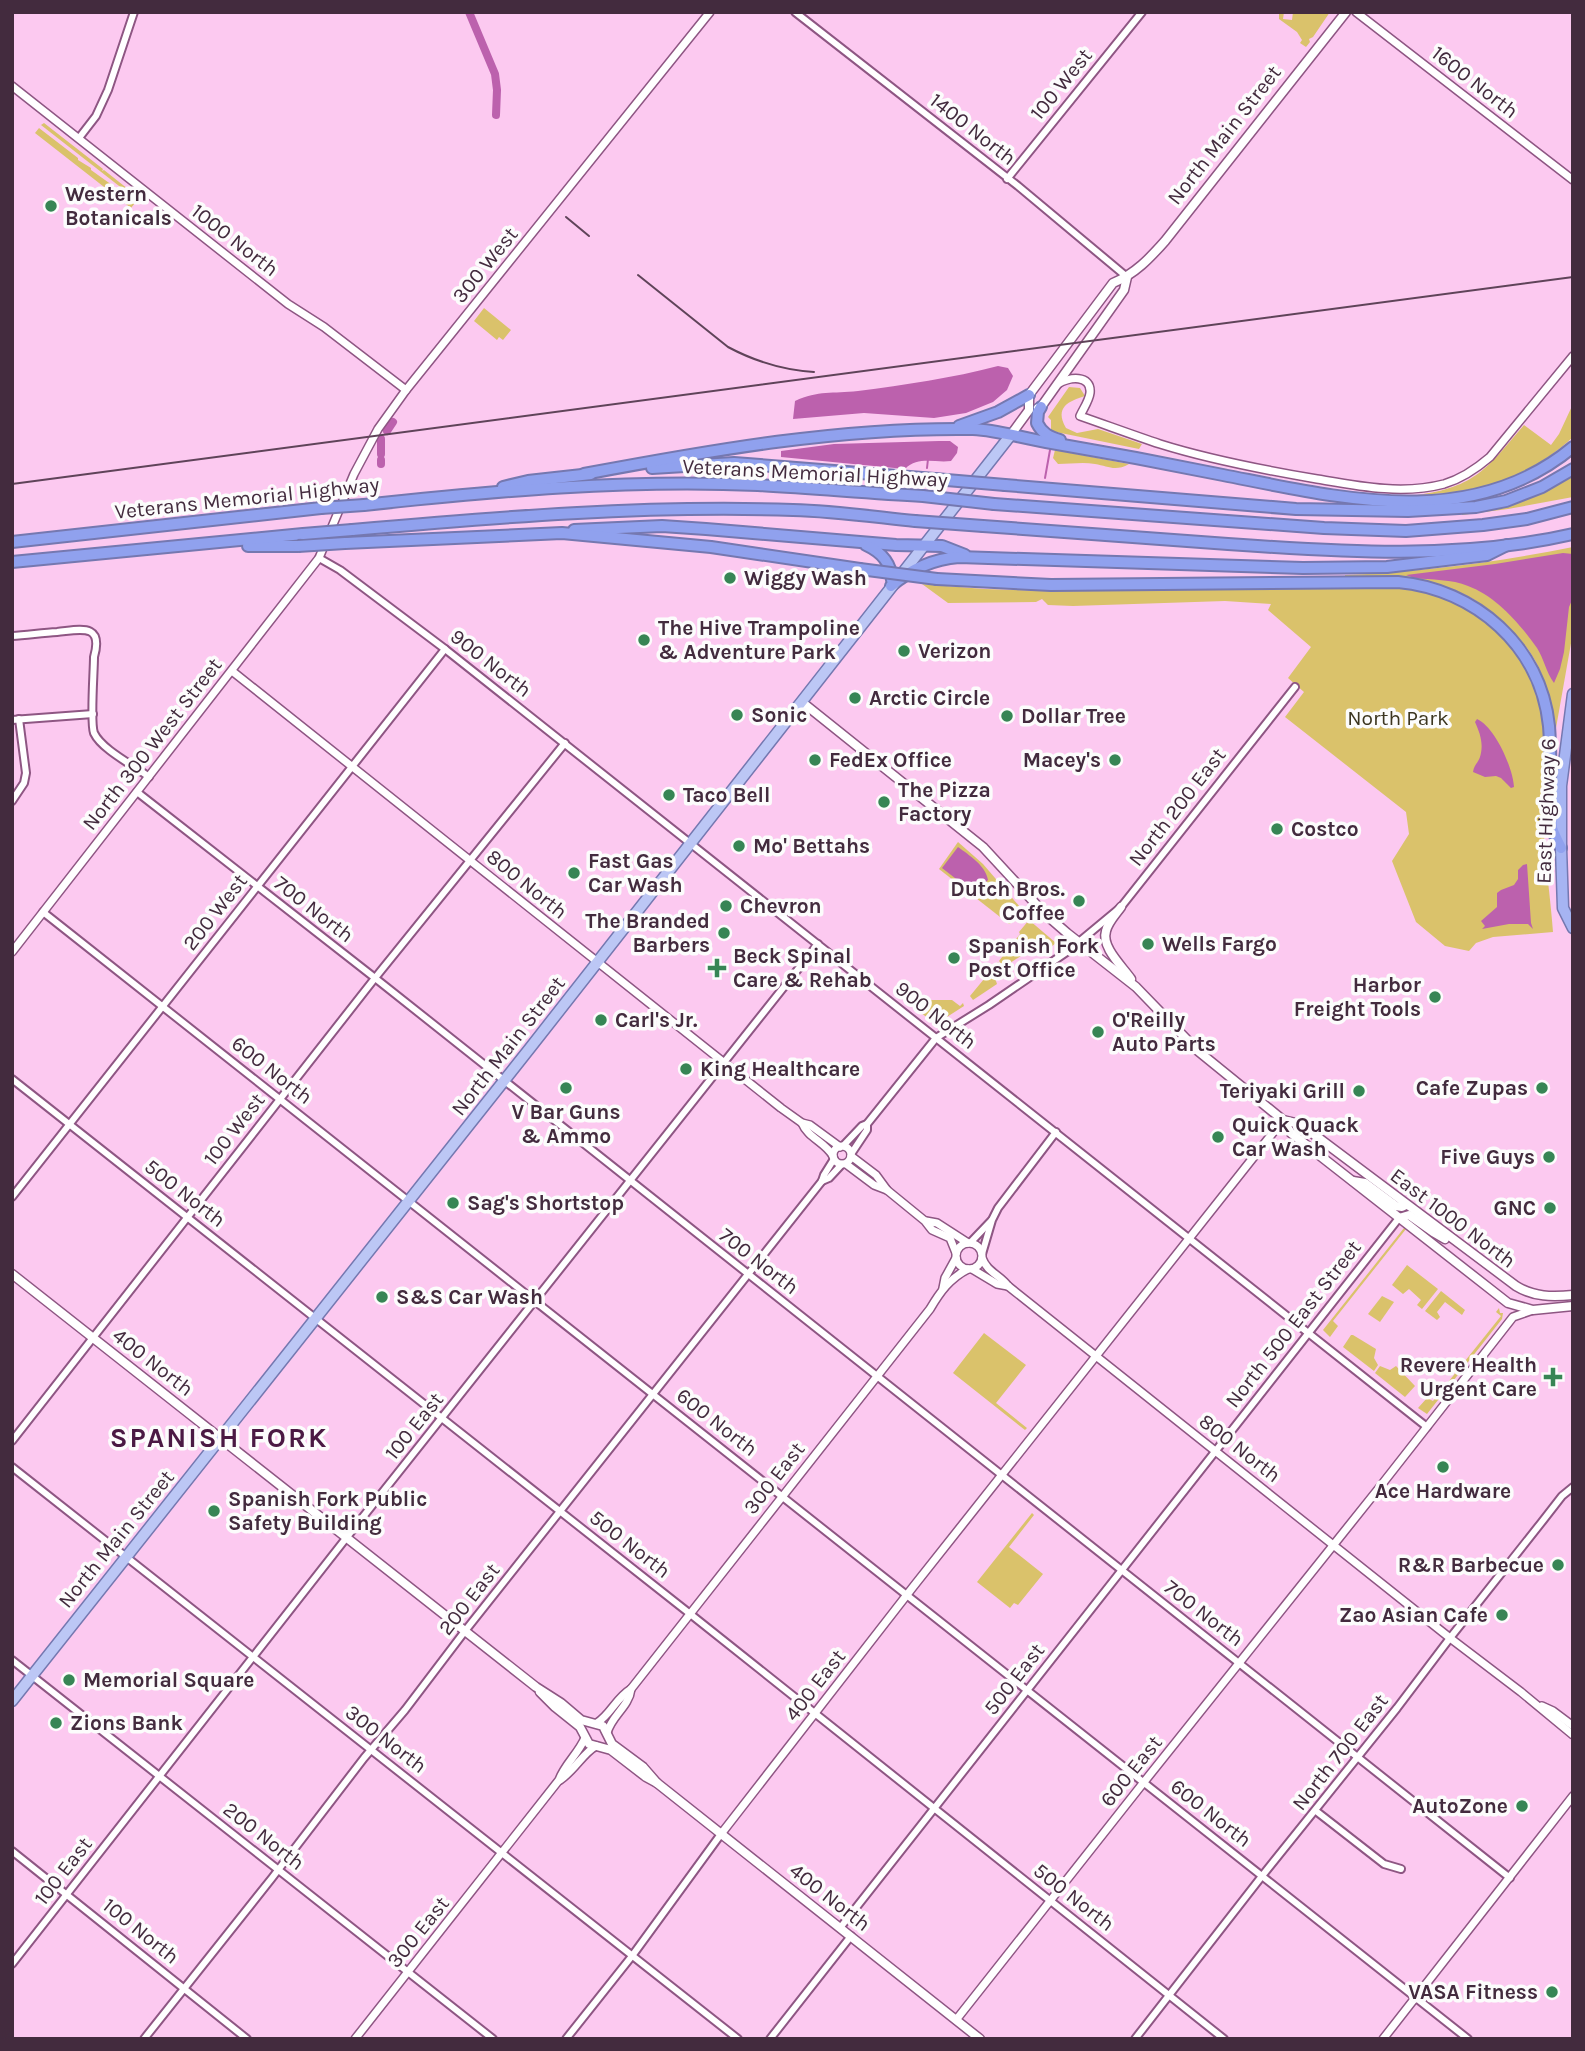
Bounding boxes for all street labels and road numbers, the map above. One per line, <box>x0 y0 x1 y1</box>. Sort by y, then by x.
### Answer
street label: 1600 North <box>1427 41 1523 123</box>
street label: 100 West <box>1025 43 1097 124</box>
street label: North Main Street <box>1162 61 1286 209</box>
street label: 1400 North <box>925 88 1021 170</box>
street label: 1000 North <box>187 199 283 281</box>
street label: 300 West <box>447 222 523 308</box>
street label: Veterans Memorial Highway <box>682 454 949 492</box>
street label: Veterans Memorial Highway <box>114 472 381 524</box>
street label: 900 North <box>446 624 536 702</box>
street label: North 300 West Street <box>77 653 227 835</box>
street label: East Highway 6 <box>1531 738 1561 884</box>
street label: North 200 East <box>1123 743 1231 871</box>
street label: 800 North <box>482 844 572 924</box>
street label: 200 West <box>178 869 252 955</box>
street label: 700 North <box>270 871 358 947</box>
street label: North Main Street <box>446 972 570 1120</box>
street label: 900 North <box>891 976 981 1054</box>
street label: 600 North <box>227 1031 317 1109</box>
street label: 100 West <box>198 1088 270 1170</box>
street label: 500 North <box>140 1154 230 1232</box>
street label: East 1000 North <box>1386 1163 1520 1273</box>
street label: 700 North <box>715 1223 803 1299</box>
street label: North 500 East Street <box>1220 1235 1366 1412</box>
street label: 400 North <box>108 1323 198 1401</box>
street label: 600 North <box>672 1383 762 1461</box>
street label: 100 East <box>380 1388 448 1464</box>
street label: 800 North <box>1194 1409 1286 1487</box>
street label: 300 East <box>738 1437 810 1519</box>
street label: North Main Street <box>53 1465 179 1613</box>
street label: 500 North <box>585 1505 675 1583</box>
street label: 200 East <box>434 1558 504 1640</box>
street label: 700 North <box>1160 1575 1248 1651</box>
street label: 500 East <box>979 1638 1049 1720</box>
street label: 400 East <box>780 1644 850 1725</box>
street label: North 700 East <box>1287 1689 1393 1815</box>
street label: 300 North <box>341 1700 431 1778</box>
street label: 600 East <box>1095 1731 1167 1811</box>
street label: 600 North <box>1166 1774 1256 1852</box>
street label: 200 North <box>219 1797 309 1875</box>
street label: 100 East <box>29 1832 97 1910</box>
street label: 400 North <box>785 1858 875 1936</box>
street label: 500 North <box>1029 1858 1119 1936</box>
street label: 300 East <box>382 1891 454 1972</box>
street label: 100 North <box>98 1893 184 1969</box>

